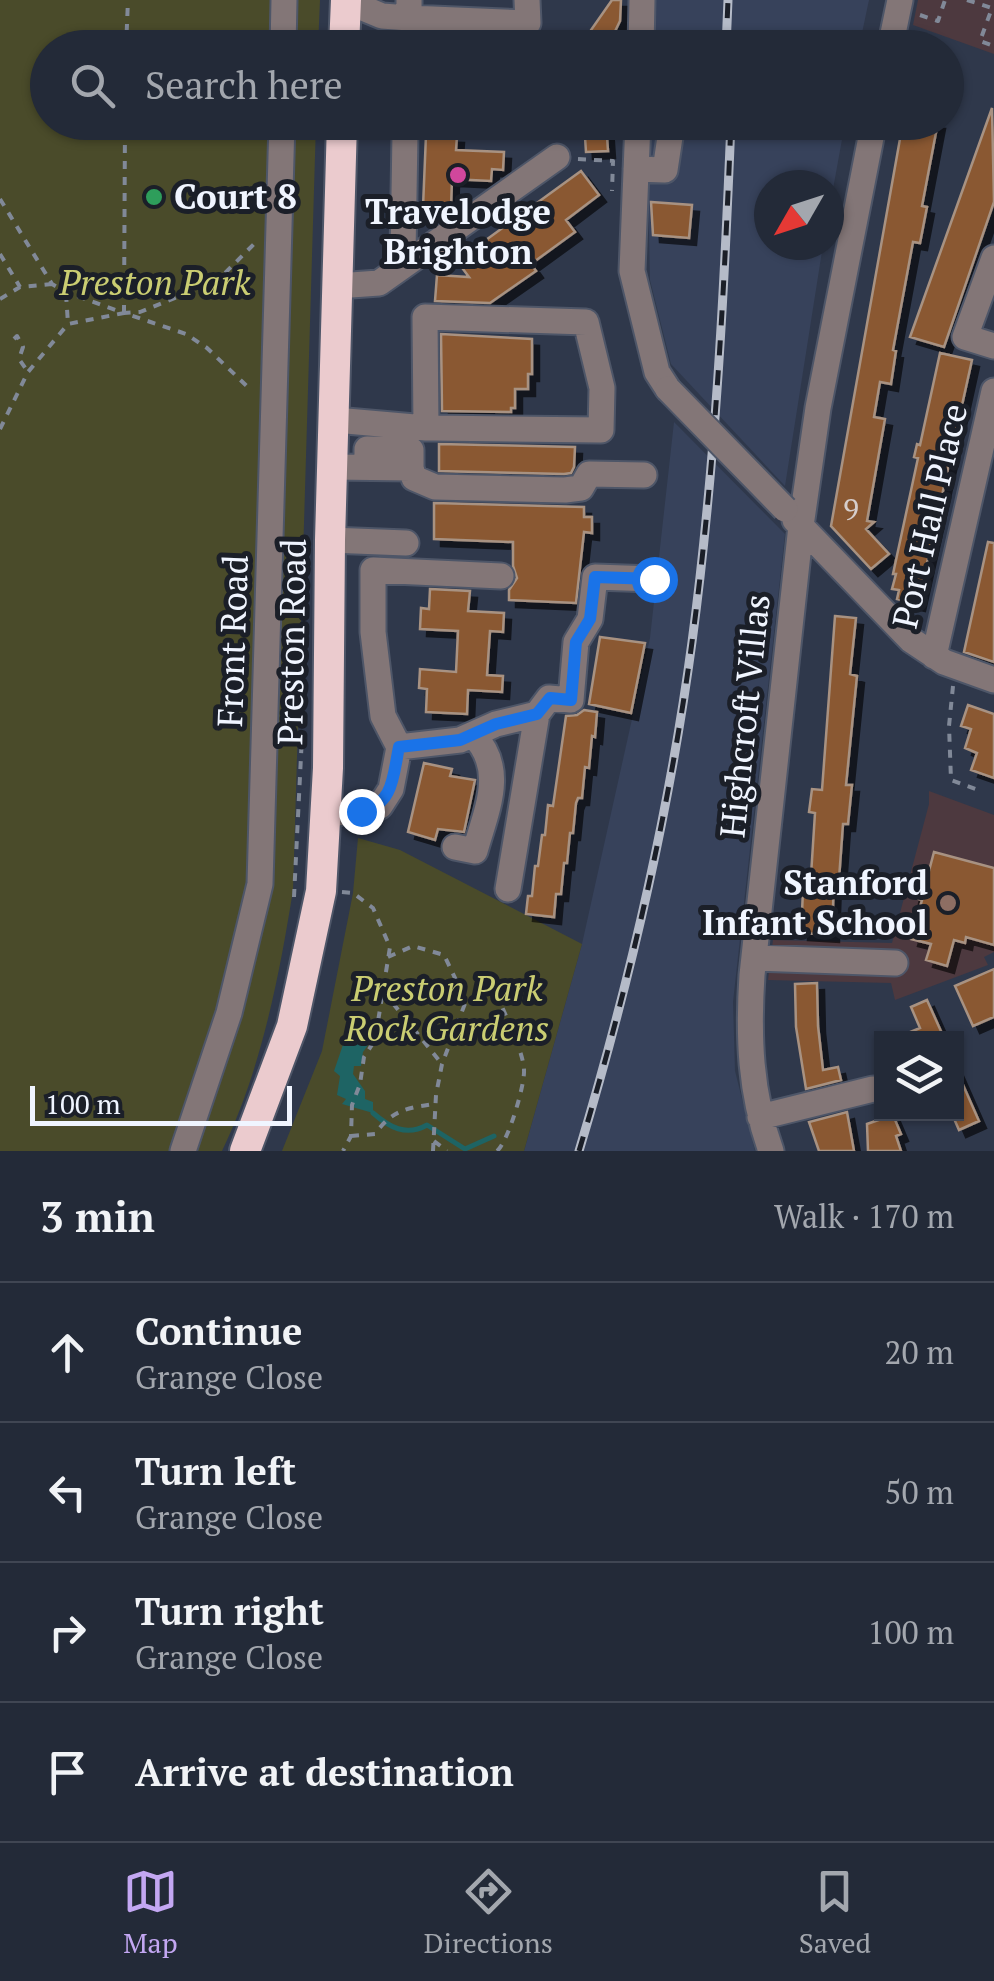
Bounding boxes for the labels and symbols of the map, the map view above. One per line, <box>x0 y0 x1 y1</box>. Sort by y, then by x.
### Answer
marker: Travelodge Brighton <box>447 164 469 186</box>
north arrow <box>754 170 844 260</box>
place label: Court 8 <box>174 173 297 219</box>
marker: Court 8 <box>143 186 165 208</box>
place label: Travelodge Brighton <box>365 188 551 274</box>
park label: Preston Park <box>58 259 251 305</box>
street label: Port Hall Place <box>881 399 977 633</box>
house number: 9 <box>843 489 859 529</box>
street label: Preston Road <box>266 538 316 746</box>
street label: Front Road <box>206 554 258 728</box>
route start <box>632 557 678 603</box>
street label: Highcroft Villas <box>708 592 780 840</box>
route end <box>339 789 385 835</box>
place label: Stanford Infant School <box>702 859 928 945</box>
marker: Stanford Infant School <box>937 892 959 914</box>
park label: Preston Park Rock Gardens <box>344 965 549 1051</box>
scale bar <box>30 1081 292 1126</box>

